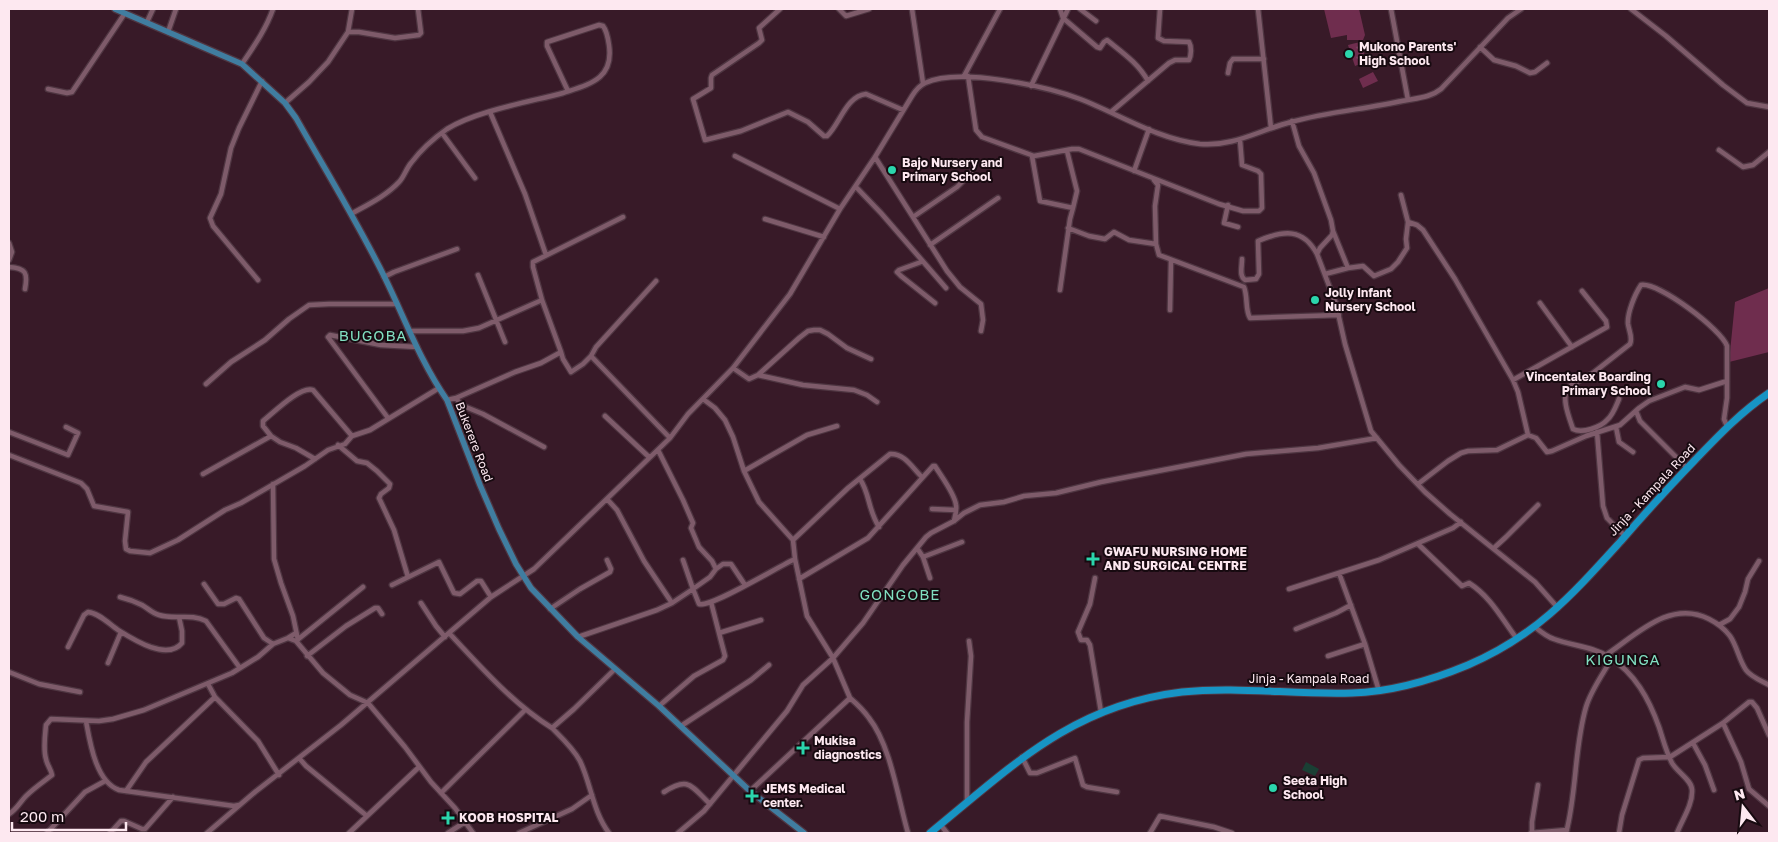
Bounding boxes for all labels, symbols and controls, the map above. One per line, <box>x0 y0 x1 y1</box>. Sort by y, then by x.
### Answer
place label: Mukono Parents' High School <box>1359 39 1456 68</box>
marker: Mukono Parents' High School <box>1343 48 1355 60</box>
place label: Bajo Nursery and Primary School <box>902 155 1002 184</box>
marker: Bajo Nursery and Primary School <box>886 164 898 176</box>
place label: Jolly Infant Nursery School <box>1325 285 1416 314</box>
marker: Jolly Infant Nursery School <box>1309 294 1321 306</box>
district label: BUGOBA <box>339 326 407 344</box>
place label: Vincentalex Boarding Primary School <box>1526 369 1651 398</box>
marker: Vincentalex Boarding Primary School <box>1655 378 1667 390</box>
street label: Bukerere Road <box>452 400 497 484</box>
street label: Jinja - Kampala Road <box>1605 440 1698 539</box>
place label: GWAFU NURSING HOME AND SURGICAL CENTRE <box>1104 544 1247 573</box>
marker: GWAFU NURSING HOME AND SURGICAL CENTRE <box>1086 552 1100 566</box>
district label: GONGOBE <box>860 585 940 603</box>
district label: KIGUNGA <box>1585 650 1661 668</box>
street label: Jinja - Kampala Road <box>1249 671 1369 686</box>
place label: Mukisa diagnostics <box>814 733 882 762</box>
marker: Mukisa diagnostics <box>796 741 810 755</box>
place label: Seeta High School <box>1283 773 1347 802</box>
place label: JEMS Medical center. <box>763 781 845 810</box>
marker: Seeta High School <box>1267 782 1279 794</box>
north arrow <box>1718 782 1768 832</box>
text: N <box>1732 784 1747 804</box>
marker: JEMS Medical center. <box>745 789 759 803</box>
scale bar <box>12 800 126 832</box>
text: 200 m <box>20 807 64 825</box>
place label: KOOB HOSPITAL <box>459 810 558 825</box>
marker: KOOB HOSPITAL <box>441 811 455 825</box>

